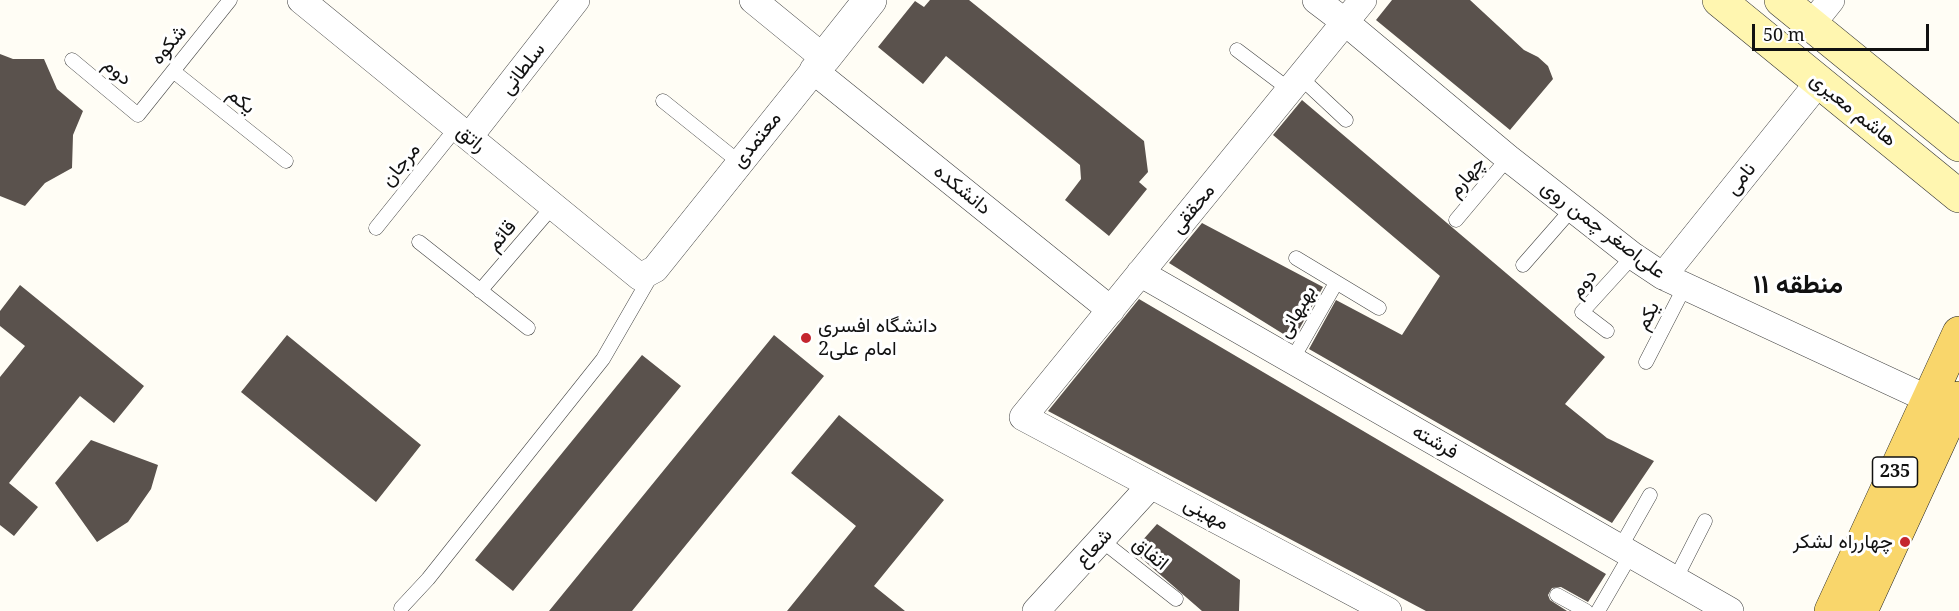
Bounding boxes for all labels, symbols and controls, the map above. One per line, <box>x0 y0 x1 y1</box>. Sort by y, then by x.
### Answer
scale bar <box>1755 12 1932 50</box>
street label: شکوه <box>146 20 192 70</box>
text: 50 m <box>1763 22 1805 46</box>
street label: سلطانی <box>495 38 551 100</box>
street label: دوم <box>98 53 136 91</box>
street label: هاشم معیری <box>1805 68 1901 152</box>
street label: یکم <box>222 83 260 119</box>
street label: معتمدی <box>727 107 787 173</box>
street label: راتق <box>452 120 490 158</box>
street label: مرجان <box>376 138 426 192</box>
street label: چهارم <box>1443 152 1491 202</box>
street label: نامی <box>1721 158 1761 200</box>
street label: دانشکده <box>928 160 996 220</box>
street label: علی‌اصغر چمن روی <box>1536 175 1670 285</box>
street label: محققی <box>1166 179 1220 239</box>
street label: قائم <box>482 216 522 256</box>
street label: دوم <box>1565 265 1603 303</box>
district label: منطقه ۱۱ <box>1753 270 1843 302</box>
street label: بهبهانی <box>1272 281 1322 343</box>
street label: یکم <box>1631 298 1665 334</box>
place label: دانشگاه افسری امام علی2 <box>818 314 937 361</box>
marker: دانشگاه افسری امام علی2 <box>799 331 813 345</box>
street label: فرشته <box>1408 419 1462 465</box>
road number: 235 <box>1872 457 1918 487</box>
street label: مهینی <box>1179 492 1233 536</box>
street label: شعاع <box>1070 524 1118 572</box>
place label: چهارراه لشکر <box>1793 530 1893 554</box>
street label: اتفاق <box>1127 532 1173 576</box>
marker: چهارراه لشکر <box>1898 535 1912 549</box>

